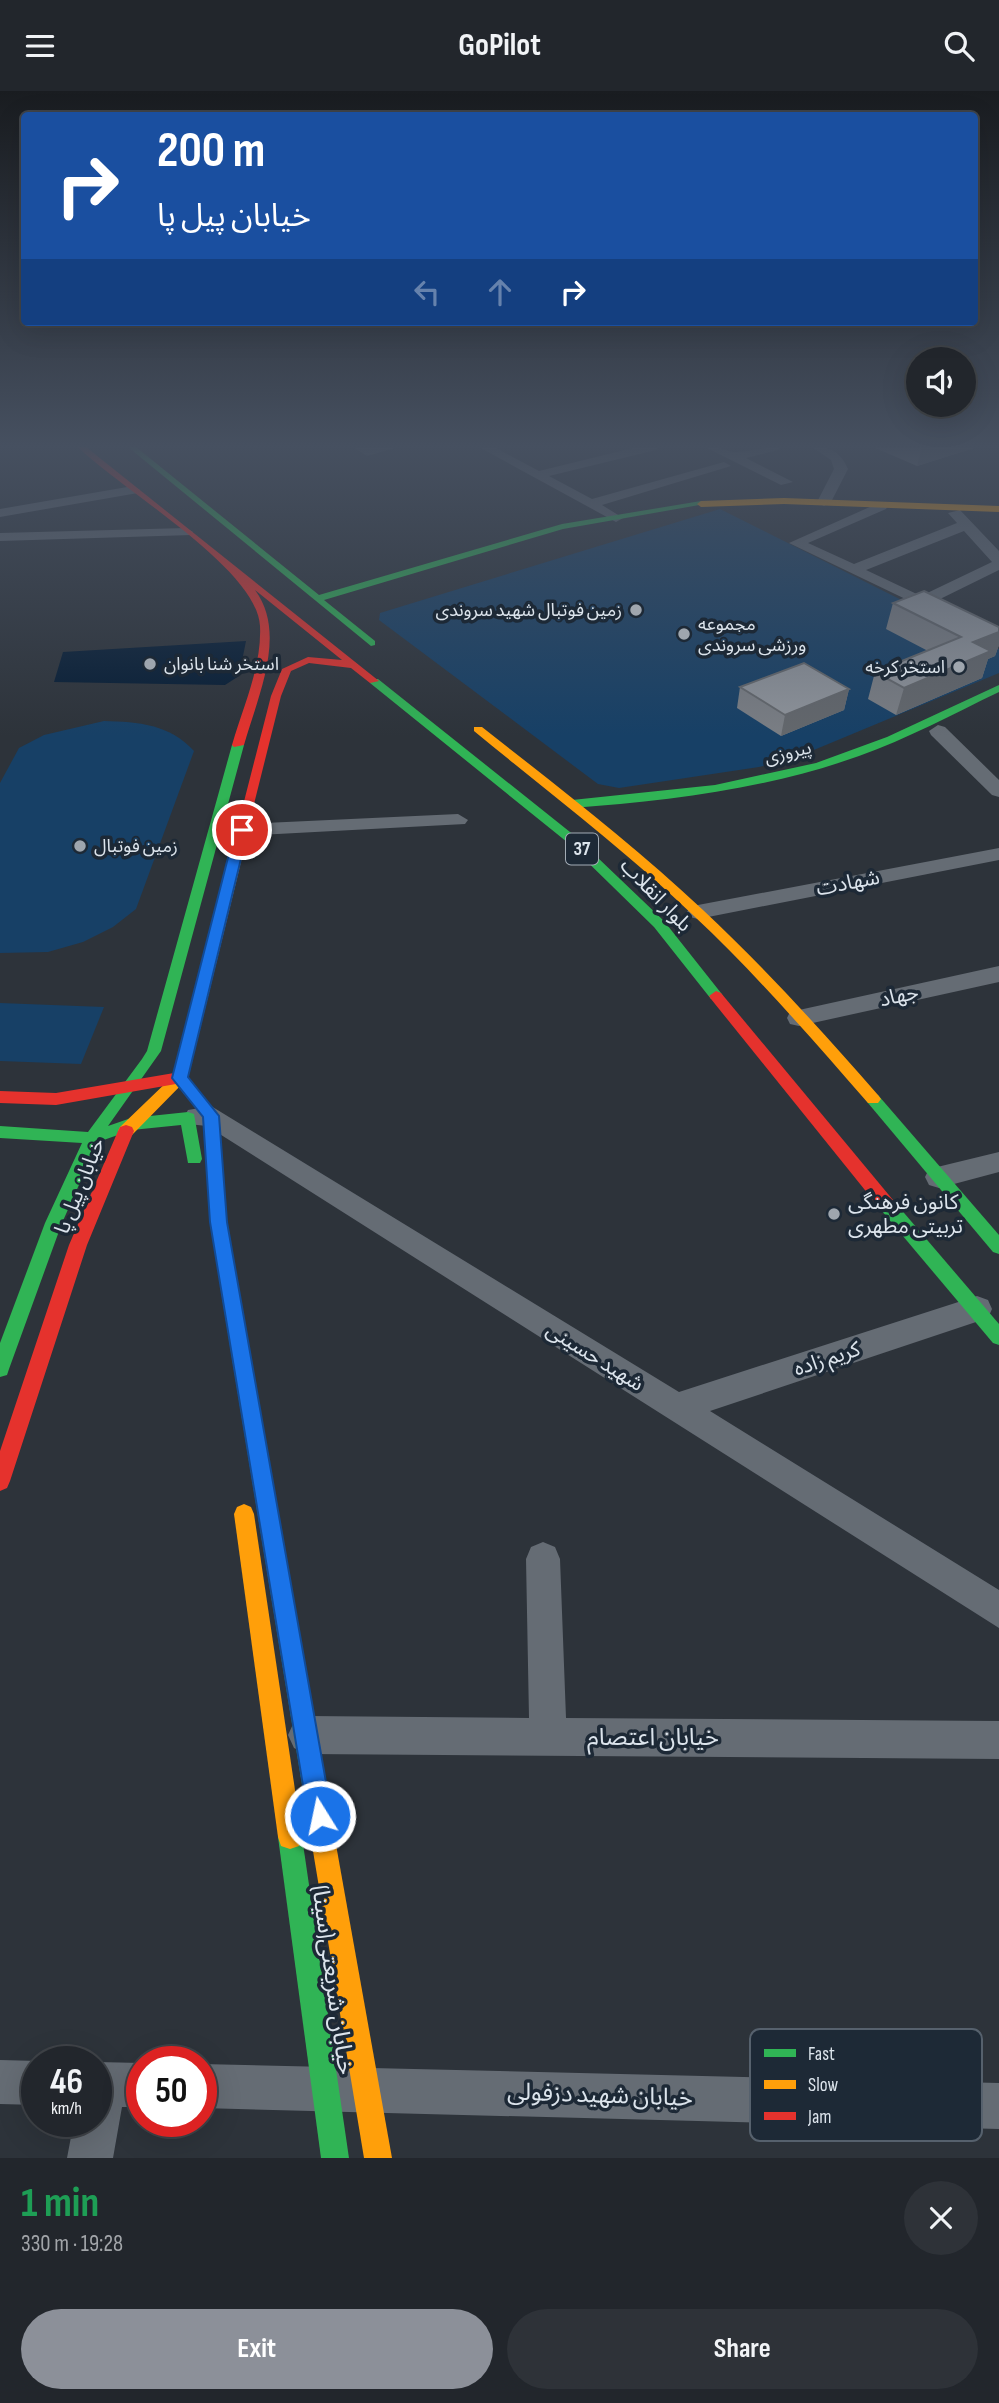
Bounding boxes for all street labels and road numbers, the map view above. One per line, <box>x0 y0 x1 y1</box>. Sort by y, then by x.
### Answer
street label: پیروزی <box>762 737 814 769</box>
road number: 37 <box>566 834 598 865</box>
street label: بلوار انقلاب <box>615 853 697 937</box>
street label: شهادت <box>814 865 882 901</box>
street label: جهاد <box>877 980 921 1012</box>
street label: خیابان پیل پا <box>49 1135 111 1238</box>
street label: شهید حسینی <box>542 1317 648 1397</box>
street label: کریم زاده <box>791 1336 864 1383</box>
street label: خیابان اعتصام <box>587 1723 719 1755</box>
street label: خیابان شریعتی(سینا) <box>305 1883 361 2077</box>
street label: خیابان شهید دزفولی <box>507 2077 693 2113</box>

